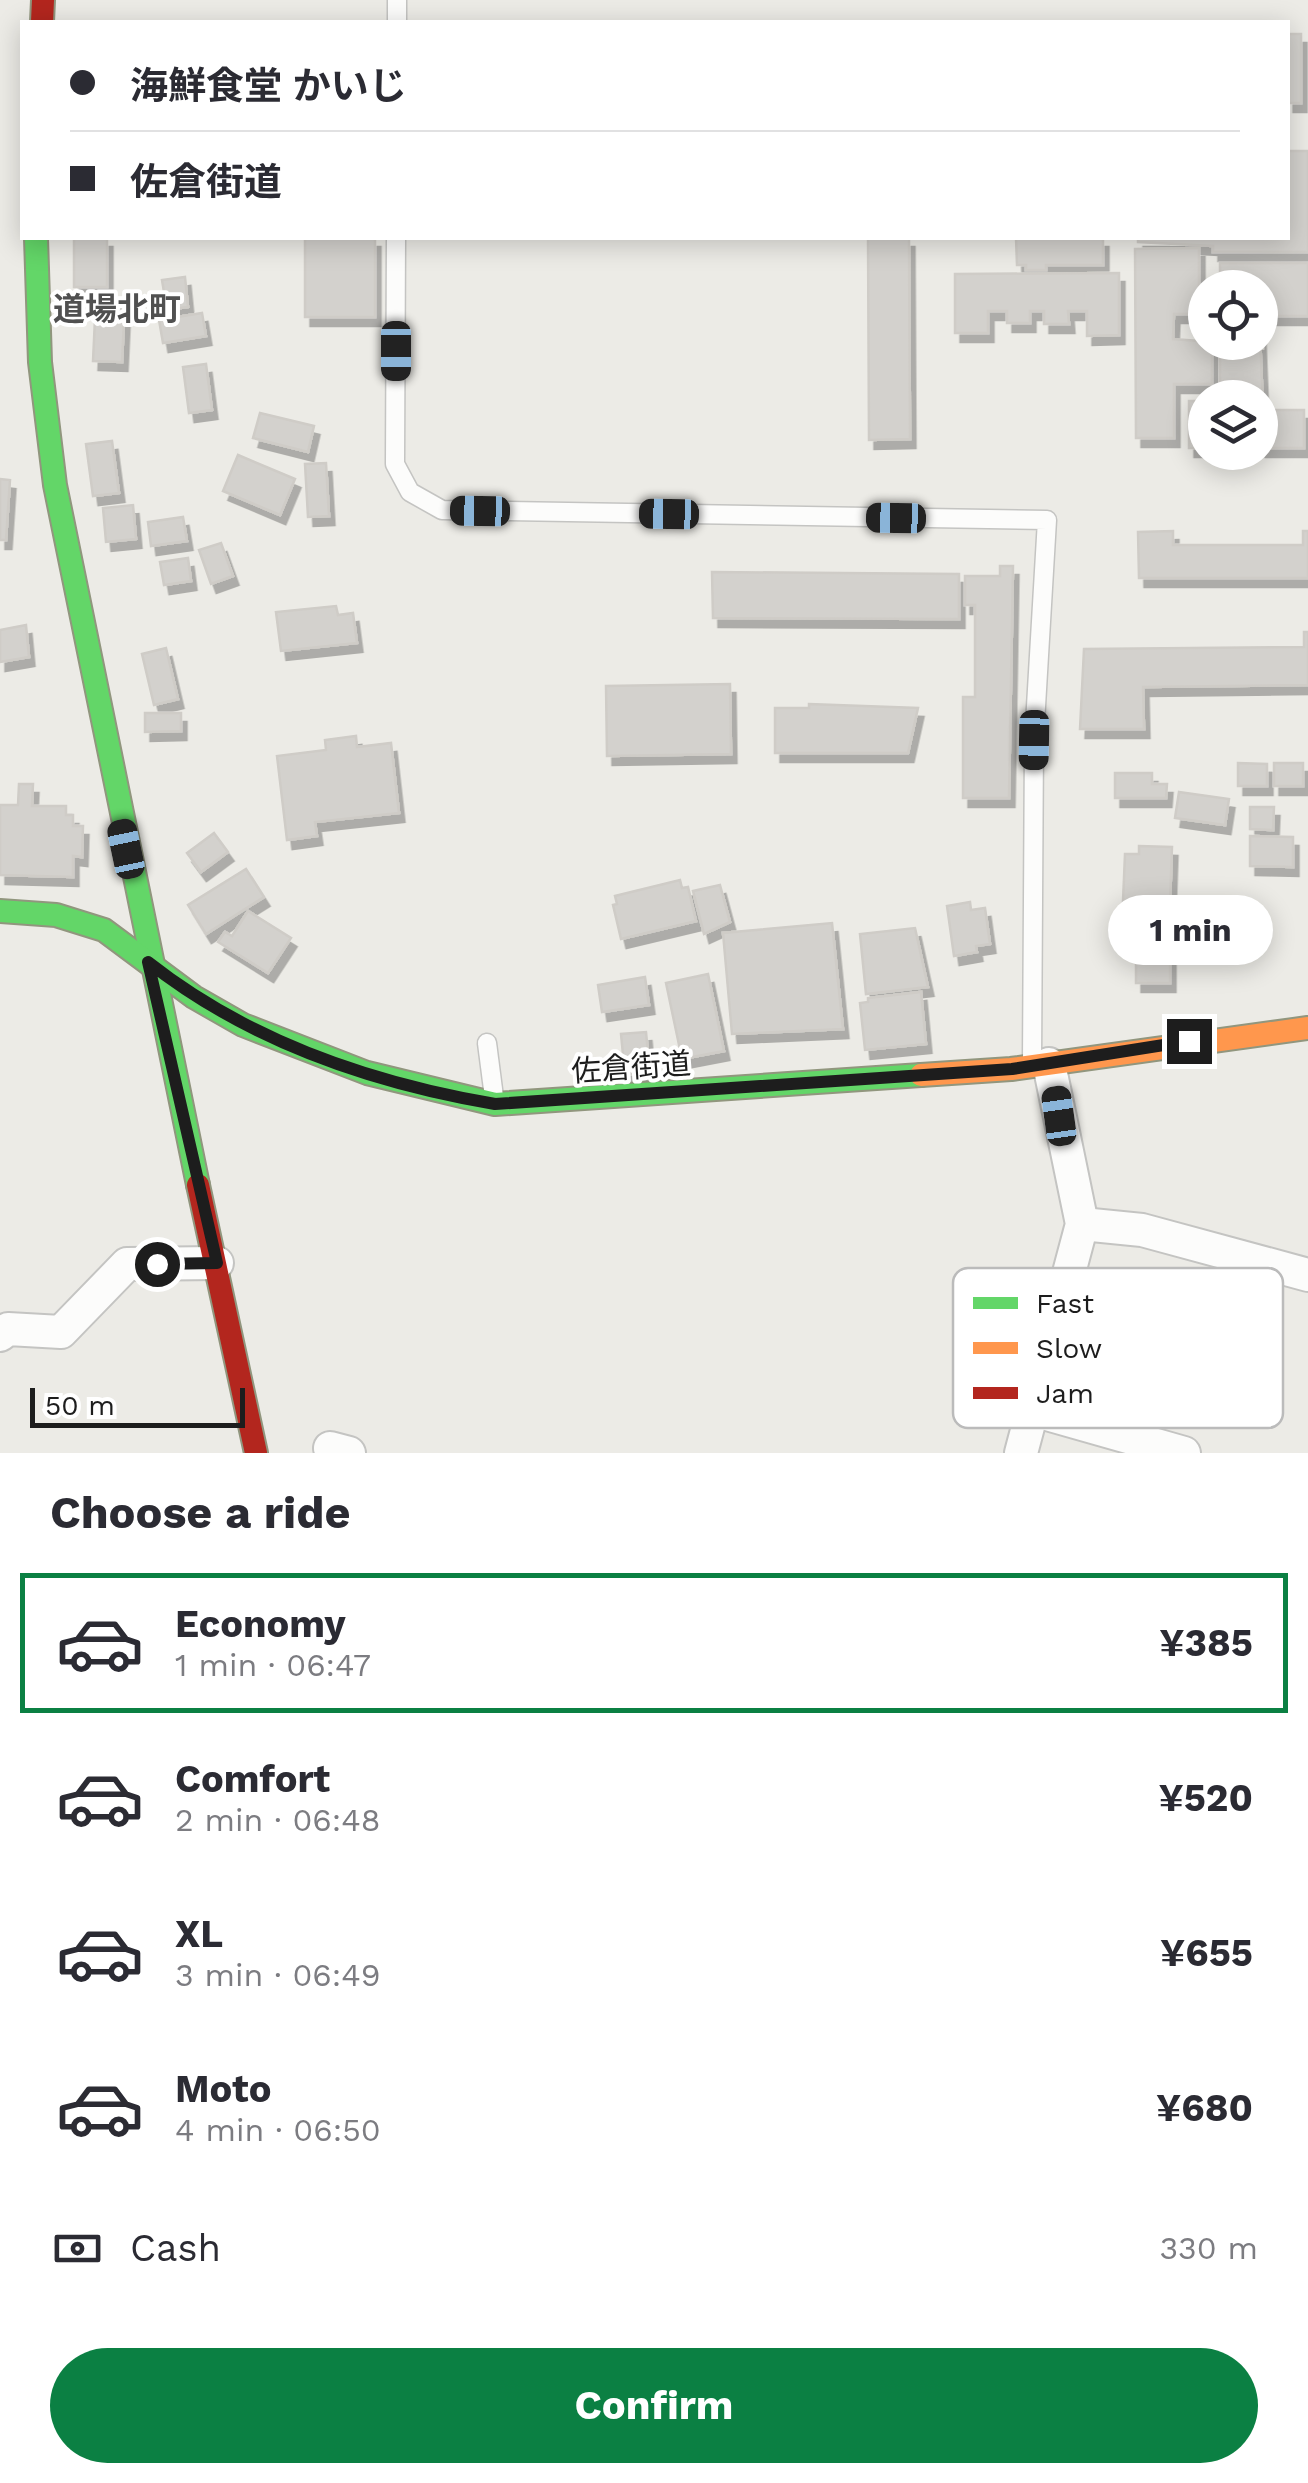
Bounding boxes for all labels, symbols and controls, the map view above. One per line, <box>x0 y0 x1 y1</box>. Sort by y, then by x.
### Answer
text: 海鮮食堂 かいじ <box>130 64 407 108</box>
text: 佐倉街道 <box>130 160 282 204</box>
map controls <box>1188 270 1278 470</box>
button: locate <box>1188 270 1278 360</box>
district label: 道場北町 <box>53 290 181 328</box>
car <box>381 321 411 381</box>
button: layers <box>1188 380 1278 470</box>
car <box>450 495 510 527</box>
car <box>639 498 699 530</box>
car <box>866 502 926 534</box>
car <box>1018 710 1050 770</box>
car <box>105 817 147 881</box>
callout: 1 min <box>1106 896 1272 966</box>
text: 1 min <box>1149 911 1232 949</box>
route end <box>1167 1019 1212 1064</box>
street label: 佐倉街道 <box>570 1045 692 1089</box>
car <box>1040 1084 1078 1148</box>
route start <box>135 1242 180 1287</box>
legend <box>953 1268 1283 1428</box>
text: Fast <box>1036 1287 1094 1320</box>
text: Slow <box>1036 1332 1102 1365</box>
text: Jam <box>1036 1377 1094 1410</box>
scale bar <box>30 1383 245 1428</box>
text: 50 m <box>45 1389 115 1422</box>
text: Choose a ride <box>50 1486 350 1539</box>
icon: car <box>55 1598 145 1688</box>
text: Economy <box>175 1602 346 1646</box>
text: ¥385 <box>1159 1621 1253 1665</box>
text: 1 min · 06:47 <box>175 1646 371 1684</box>
icon: car <box>55 1753 145 1843</box>
text: Comfort <box>175 1757 330 1801</box>
text: ¥520 <box>1158 1776 1253 1820</box>
text: 2 min · 06:48 <box>175 1801 381 1839</box>
icon: car <box>55 1908 145 1998</box>
text: XL <box>175 1912 223 1956</box>
text: ¥655 <box>1160 1931 1253 1975</box>
text: 3 min · 06:49 <box>175 1956 381 1994</box>
icon: car <box>55 2063 145 2153</box>
text: Moto <box>175 2067 271 2111</box>
text: ¥680 <box>1156 2086 1253 2130</box>
text: 4 min · 06:50 <box>175 2111 381 2149</box>
icon: cash <box>50 2221 105 2276</box>
text: Cash <box>130 2226 221 2270</box>
text: 330 m <box>1159 2229 1258 2267</box>
button: Confirm <box>50 2348 1258 2463</box>

